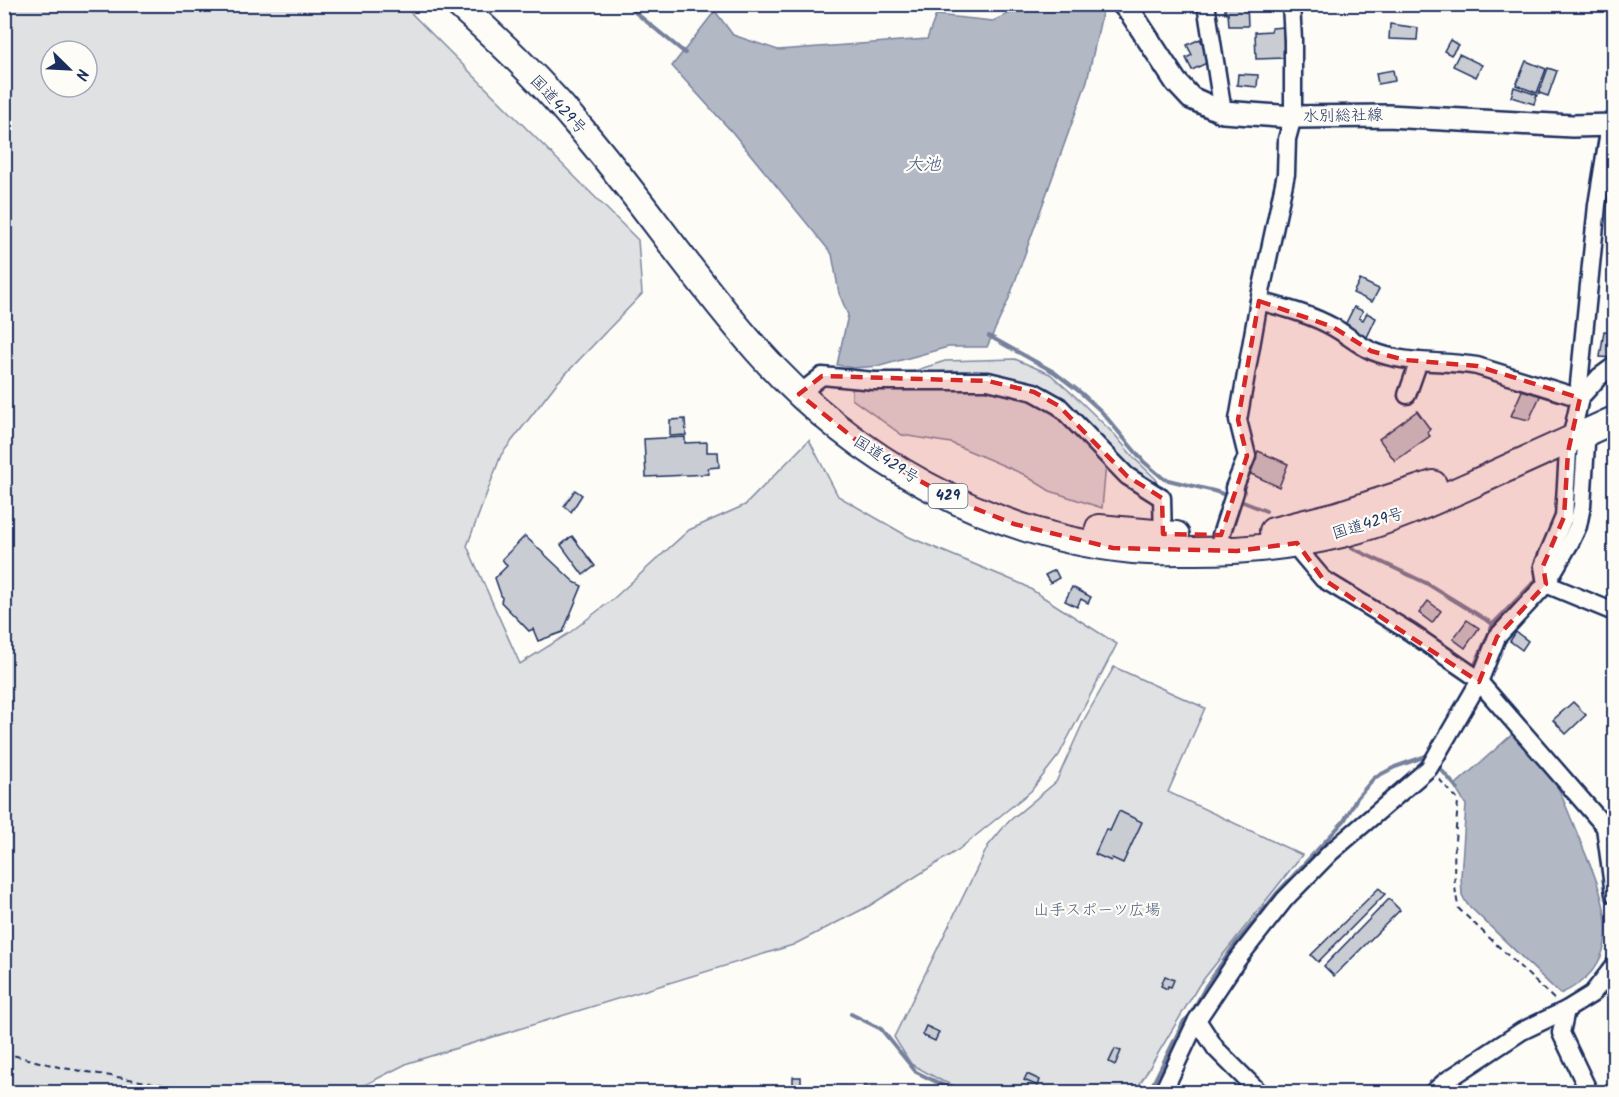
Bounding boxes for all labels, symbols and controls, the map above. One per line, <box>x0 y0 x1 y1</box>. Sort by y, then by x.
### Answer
north arrow <box>39 39 99 99</box>
text: N <box>68 65 95 84</box>
street label: 国道429号 <box>524 69 592 141</box>
street label: 水別総社線 <box>1303 103 1383 129</box>
water label: 大池 <box>905 151 942 180</box>
street label: 国道429号 <box>848 429 924 491</box>
road number: 429 <box>928 484 968 508</box>
street label: 国道429号 <box>1329 501 1407 547</box>
park label: 山手スポーツ広場 <box>1033 898 1161 923</box>

